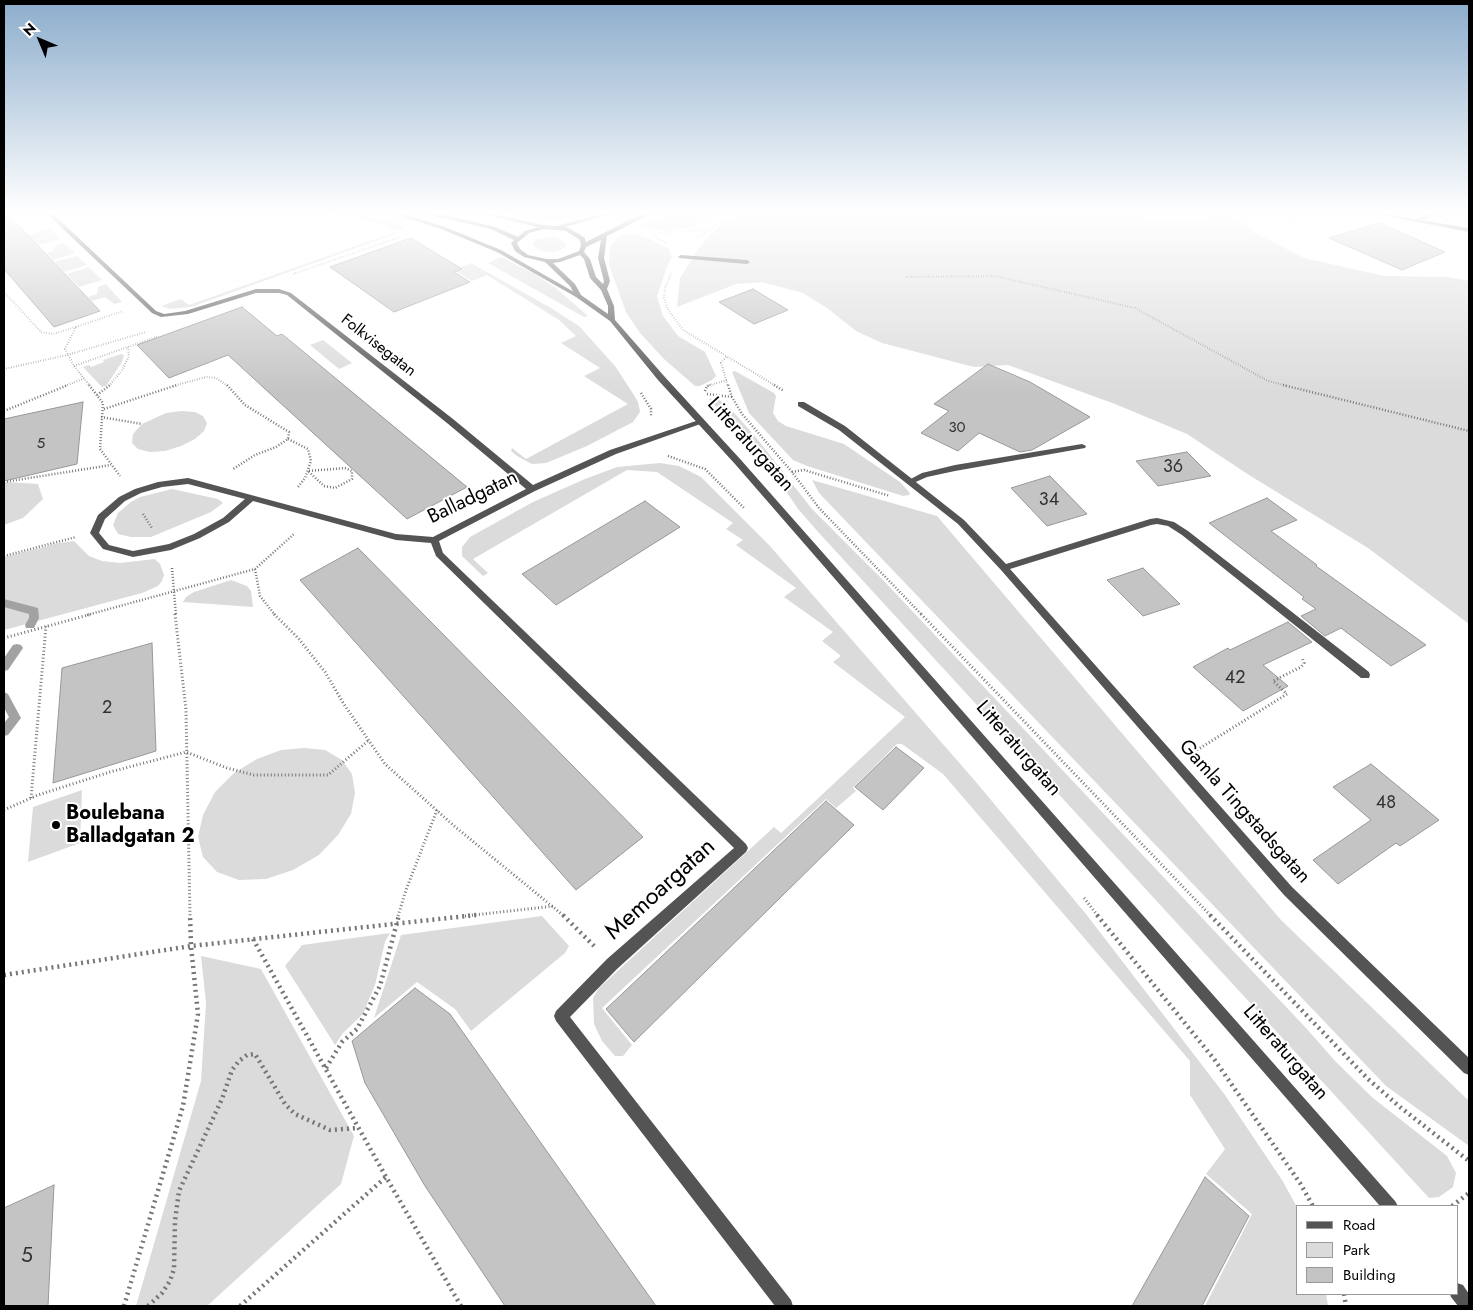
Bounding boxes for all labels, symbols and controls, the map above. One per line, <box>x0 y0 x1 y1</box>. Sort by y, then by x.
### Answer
north arrow <box>15 15 65 65</box>
text: N <box>18 18 40 40</box>
street label: Folkvisegatan <box>337 311 419 381</box>
street label: Litteraturgatan <box>701 393 799 497</box>
house number: 30 <box>948 419 966 437</box>
house number: 5 <box>37 435 45 453</box>
house number: 36 <box>1163 457 1183 479</box>
street label: Balladgatan <box>424 466 522 530</box>
house number: 34 <box>1039 490 1059 512</box>
house number: 42 <box>1225 668 1245 690</box>
street label: Litteraturgatan <box>970 696 1066 802</box>
house number: 2 <box>102 698 112 720</box>
street label: Gamla Tingstadsgatan <box>1173 735 1315 889</box>
house number: 48 <box>1376 793 1396 815</box>
place label: Boulebana Balladgatan 2 <box>66 802 195 849</box>
marker: Boulebana Balladgatan 2 <box>50 819 62 831</box>
street label: Memoargatan <box>600 833 722 947</box>
street label: Litteraturgatan <box>1237 1000 1333 1106</box>
legend <box>1296 1205 1458 1295</box>
text: Road <box>1343 1214 1375 1236</box>
text: Park <box>1343 1239 1370 1261</box>
house number: 5 <box>21 1244 33 1270</box>
text: Building <box>1343 1264 1395 1286</box>

